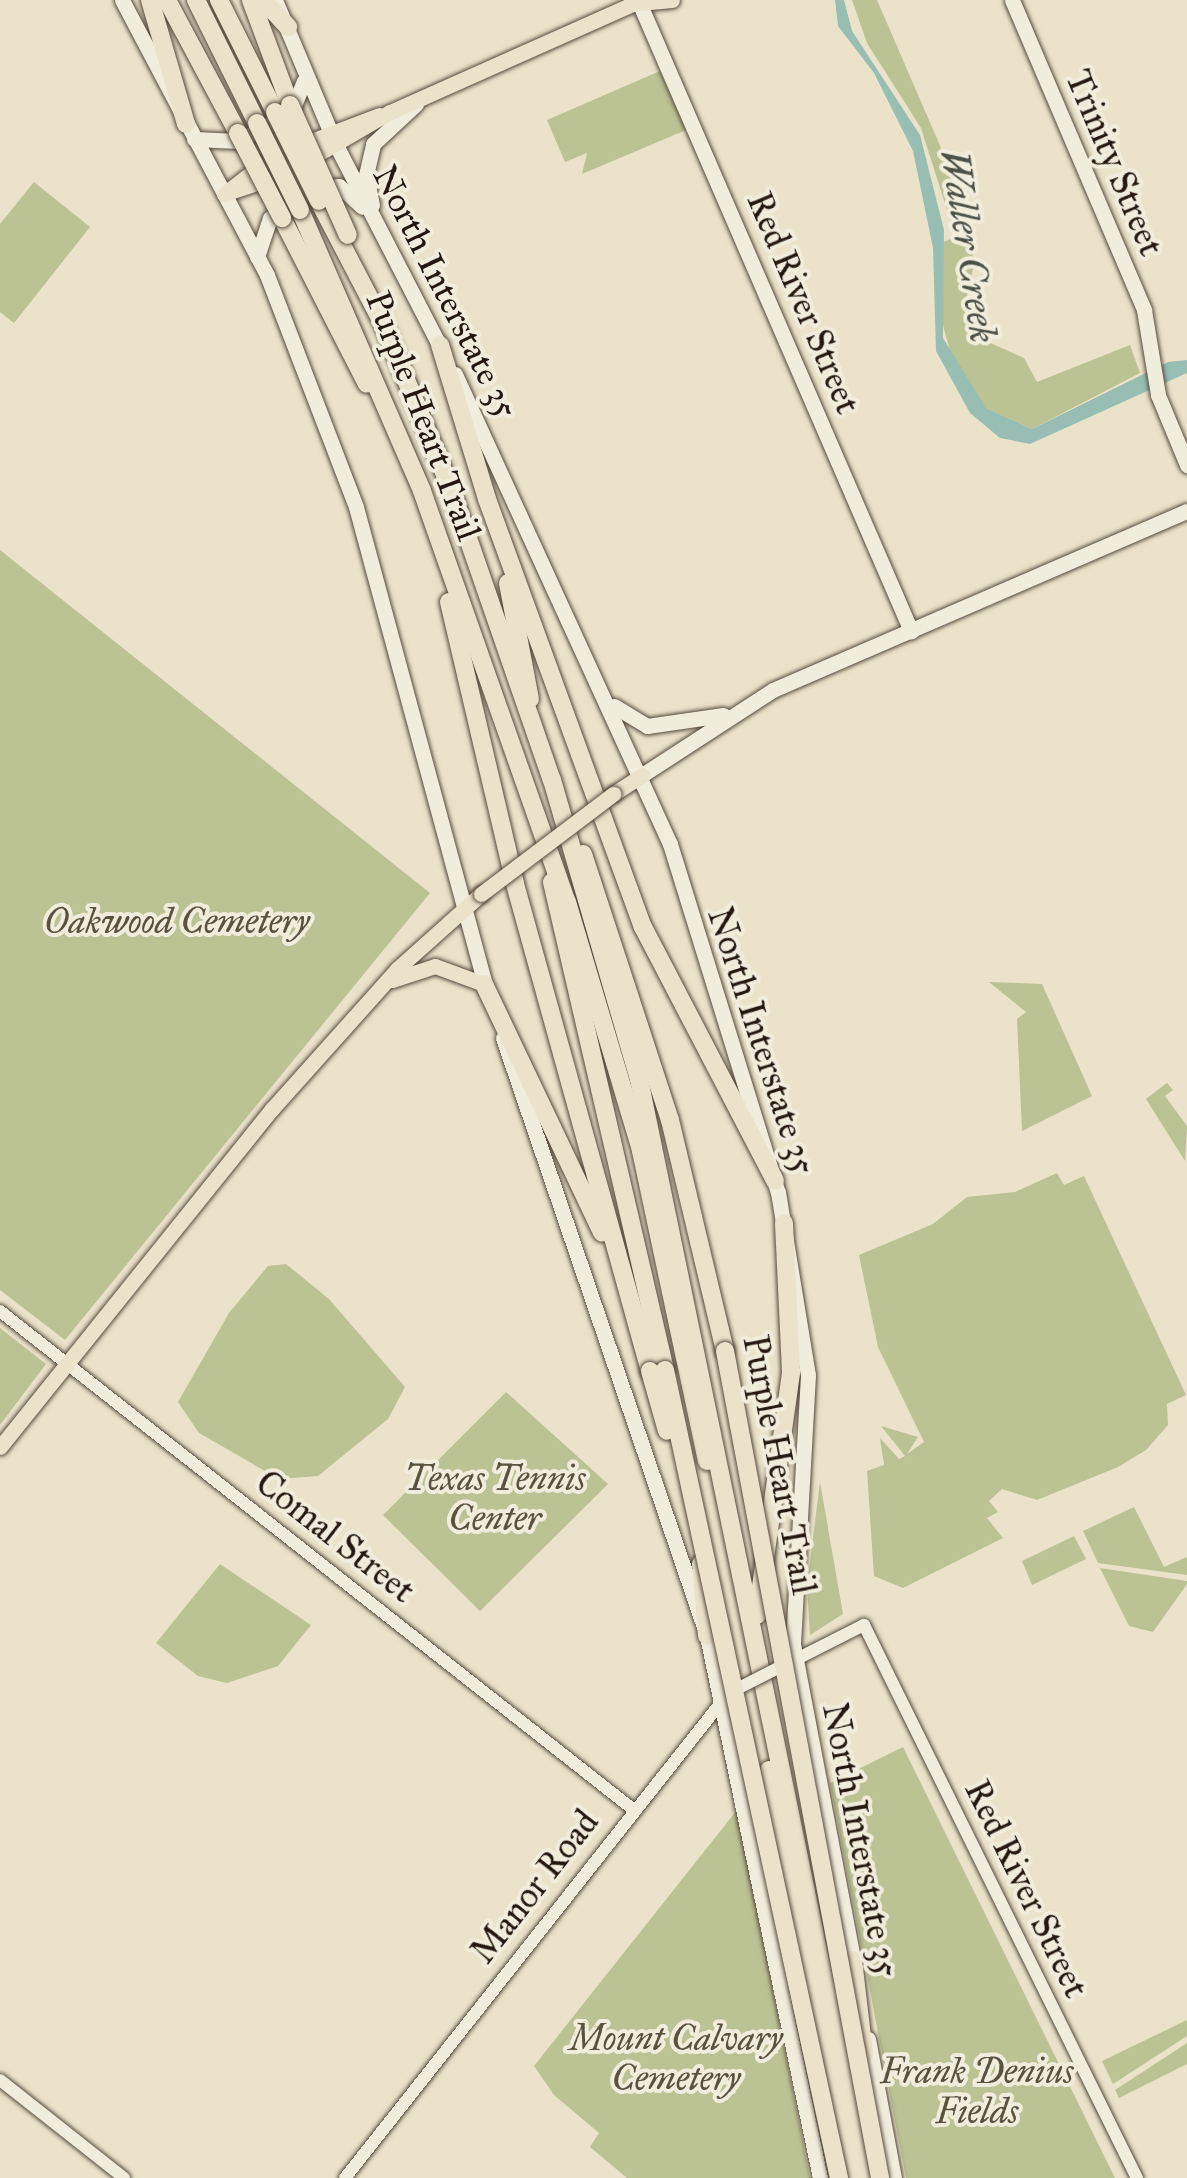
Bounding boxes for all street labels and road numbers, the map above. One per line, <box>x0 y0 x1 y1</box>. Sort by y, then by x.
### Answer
street label: Trinity Street <box>1056 64 1172 262</box>
street label: North Interstate 35 <box>363 159 527 425</box>
street label: Red River Street <box>737 186 869 420</box>
street label: Purple Heart Trail <box>356 286 490 546</box>
street label: North Interstate 35 <box>698 902 824 1180</box>
street label: Purple Heart Trail <box>733 1332 825 1598</box>
street label: Comal Street <box>247 1462 423 1612</box>
street label: North Interstate 35 <box>813 1700 907 1980</box>
street label: Red River Street <box>955 1774 1097 2004</box>
street label: Manor Road <box>462 1802 608 1972</box>

